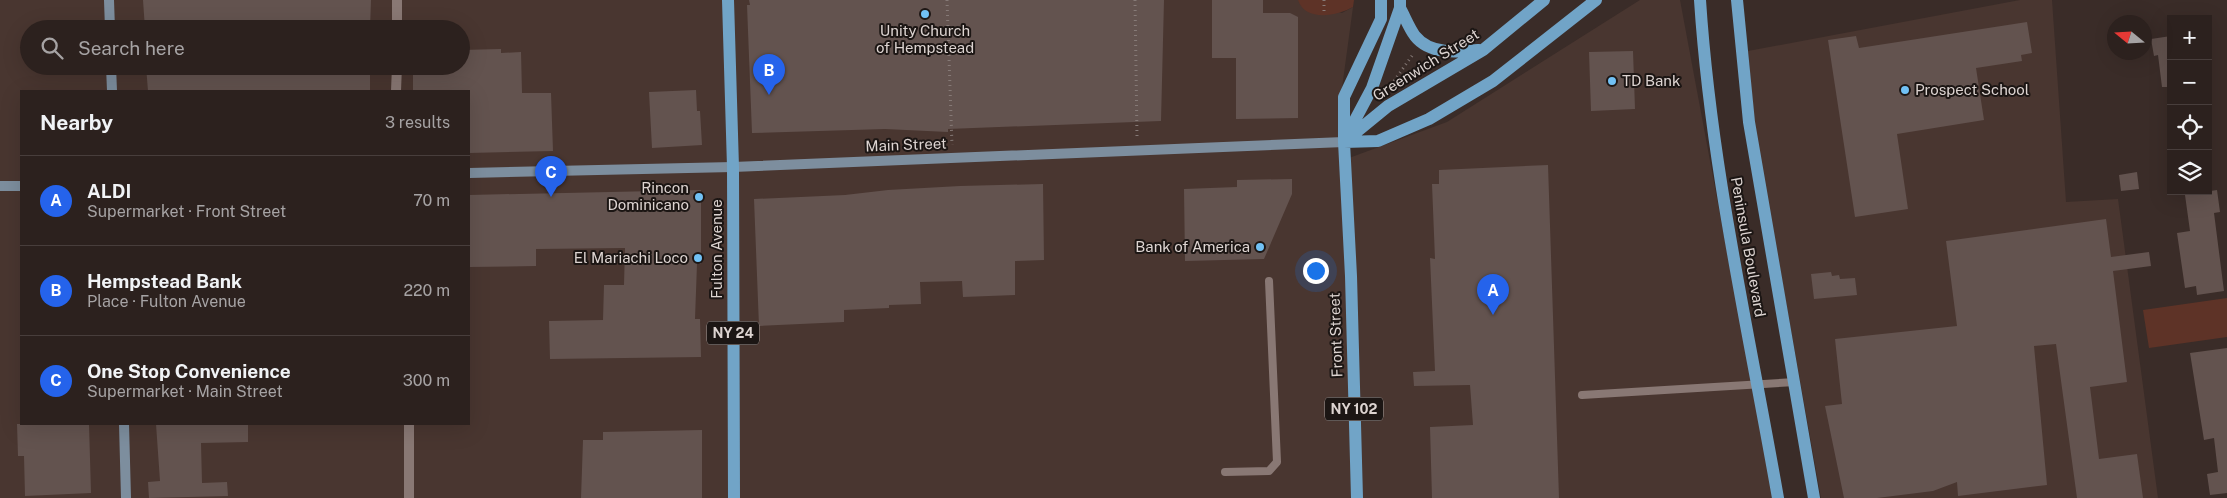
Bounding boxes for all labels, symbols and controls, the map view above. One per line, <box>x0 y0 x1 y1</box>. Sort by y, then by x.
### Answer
marker: Unity Church of Hempstead <box>919 8 931 20</box>
north arrow <box>2107 15 2152 60</box>
map controls <box>2167 15 2212 195</box>
button: + <box>2167 15 2212 60</box>
search box <box>20 20 470 75</box>
place label: Unity Church of Hempstead <box>876 22 974 56</box>
street label: Greenwich Street <box>1370 25 1482 104</box>
icon: search <box>38 34 66 62</box>
text: Search here <box>78 37 185 59</box>
pin: B <box>753 54 785 95</box>
button: − <box>2167 60 2212 105</box>
place label: TD Bank <box>1622 72 1680 89</box>
marker: TD Bank <box>1606 75 1618 87</box>
place label: Prospect School <box>1915 81 2029 98</box>
marker: Prospect School <box>1899 84 1911 96</box>
button: locate <box>2167 105 2212 150</box>
text: Nearby <box>40 110 113 135</box>
text: 3 results <box>385 113 450 132</box>
street label: Main Street <box>865 135 947 154</box>
button: layers <box>2167 150 2212 195</box>
pin: C <box>535 156 567 197</box>
street label: Peninsula Boulevard <box>1728 176 1769 318</box>
place label: Rincon Dominicano <box>607 179 689 213</box>
text: ALDI <box>87 180 131 202</box>
text: A <box>50 191 62 210</box>
text: 70 m <box>413 191 450 210</box>
marker: Rincon Dominicano <box>693 191 705 203</box>
street label: Fulton Avenue <box>708 199 725 299</box>
text: Supermarket · Front Street <box>87 202 286 221</box>
place label: Bank of America <box>1135 238 1250 255</box>
marker: Bank of America <box>1254 241 1266 253</box>
place label: El Mariachi Loco <box>574 249 688 266</box>
marker: El Mariachi Loco <box>692 252 704 264</box>
your location <box>1303 258 1329 284</box>
text: Hempstead Bank <box>87 270 242 292</box>
pin: A <box>1477 274 1509 315</box>
text: B <box>51 281 61 300</box>
text: 220 m <box>403 281 450 300</box>
text: Place · Fulton Avenue <box>87 292 246 311</box>
street label: Front Street <box>1326 292 1345 378</box>
road number: NY 24 <box>707 322 759 344</box>
text: One Stop Convenience <box>87 360 291 382</box>
text: C <box>50 371 62 390</box>
text: 300 m <box>403 371 450 390</box>
text: Supermarket · Main Street <box>87 382 283 401</box>
road number: NY 102 <box>1325 398 1383 420</box>

